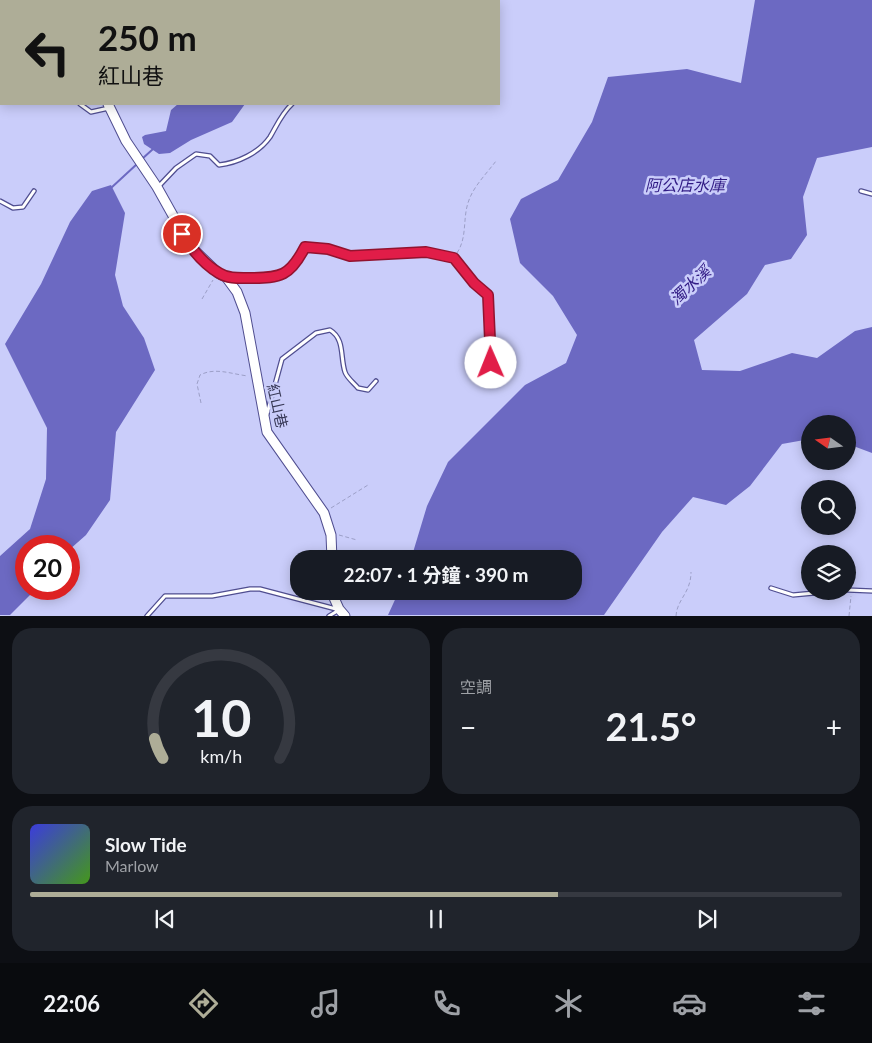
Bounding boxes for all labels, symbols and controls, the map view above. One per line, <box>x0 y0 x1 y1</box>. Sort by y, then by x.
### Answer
text: 250 m <box>98 16 197 58</box>
icon: left <box>15 20 80 85</box>
text: 紅山巷 <box>98 62 164 89</box>
water label: 阿公店水庫 <box>645 175 728 194</box>
pin <box>161 213 203 255</box>
icon: arrive <box>168 220 196 248</box>
water label: 濁水溪 <box>666 260 715 308</box>
position arrow <box>464 336 516 388</box>
street label: 紅山巷 <box>264 382 292 430</box>
north arrow <box>801 415 856 470</box>
map controls <box>801 415 856 600</box>
button: search <box>801 480 856 535</box>
speed limit sign: 20 <box>15 535 80 600</box>
button: layers <box>801 545 856 600</box>
text: 22:07 · 1 分鐘 · 390 m <box>343 563 529 586</box>
text: 空調 <box>460 677 492 696</box>
text: 10 <box>191 686 251 748</box>
text: 21.5° <box>606 703 696 749</box>
text: − <box>460 710 476 744</box>
text: + <box>826 710 842 744</box>
text: km/h <box>200 745 242 767</box>
text: Slow Tide <box>105 833 187 856</box>
text: Marlow <box>105 856 159 875</box>
icon: previous <box>151 905 179 933</box>
icon: pause <box>422 905 450 933</box>
icon: next <box>693 905 721 933</box>
icon: directions <box>186 986 221 1021</box>
icon: music <box>308 986 343 1021</box>
icon: phone <box>429 986 464 1021</box>
icon: climate <box>551 986 586 1021</box>
icon: car <box>672 986 707 1021</box>
icon: filters <box>794 986 829 1021</box>
text: 22:06 <box>43 990 100 1017</box>

